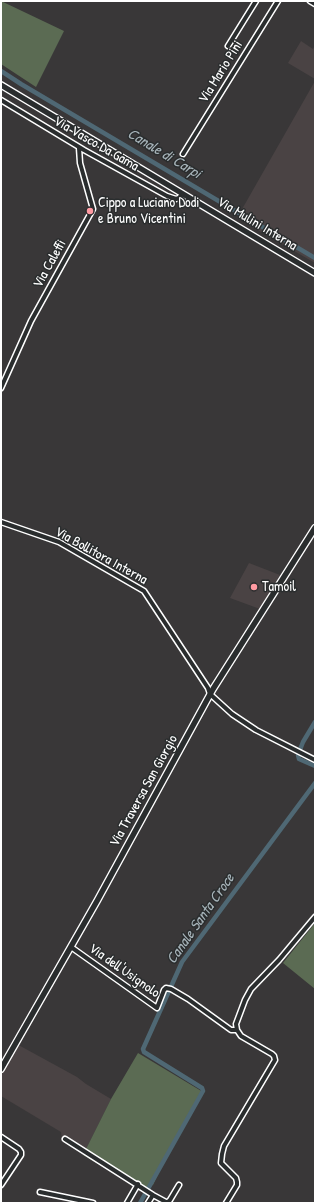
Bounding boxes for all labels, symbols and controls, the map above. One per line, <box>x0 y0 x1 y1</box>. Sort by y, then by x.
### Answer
street label: Via Mario Pini <box>195 38 247 106</box>
street label: Via Vasco Da Gama <box>51 113 141 175</box>
water label: Canale di Carpi <box>124 125 204 183</box>
street label: Via Mulini Interna <box>214 194 300 254</box>
place label: Cippo a Luciano Dodi e Bruno Vicentini <box>98 195 199 228</box>
marker: Cippo a Luciano Dodi e Bruno Vicentini <box>85 206 95 216</box>
street label: Via Caleffi <box>30 237 70 291</box>
street label: Via Bollitora Interna <box>52 524 150 588</box>
place label: Tamoil <box>262 579 296 595</box>
marker: Tamoil <box>249 582 259 592</box>
street label: Via Traversa San Giorgio <box>106 732 182 850</box>
water label: Canale Santa Croce <box>163 870 239 968</box>
street label: Via dell'Usignolo <box>85 940 163 1002</box>

